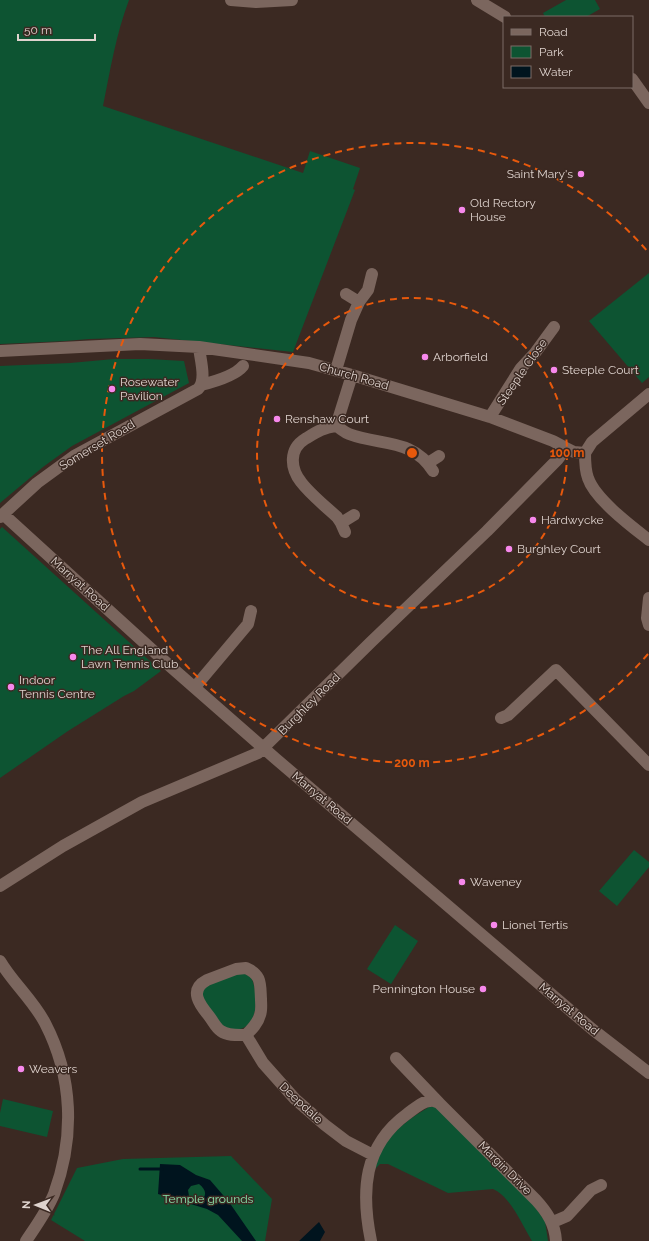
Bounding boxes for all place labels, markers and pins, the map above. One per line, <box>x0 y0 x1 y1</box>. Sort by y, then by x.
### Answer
place label: Saint Mary's <box>507 167 573 181</box>
marker: Saint Mary's <box>576 169 586 179</box>
place label: Old Rectory House <box>470 196 536 224</box>
marker: Old Rectory House <box>457 205 467 215</box>
place label: Arborfield <box>433 350 488 364</box>
marker: Arborfield <box>420 352 430 362</box>
place label: Steeple Court <box>562 363 639 377</box>
marker: Steeple Court <box>549 365 559 375</box>
place label: Rosewater Pavilion <box>120 375 180 403</box>
marker: Rosewater Pavilion <box>107 384 117 394</box>
place label: Renshaw Court <box>285 412 369 426</box>
marker: Renshaw Court <box>272 414 282 424</box>
centre of rings <box>405 446 419 460</box>
place label: Hardwycke <box>541 513 604 527</box>
marker: Hardwycke <box>528 515 538 525</box>
place label: Burghley Court <box>517 542 601 556</box>
marker: Burghley Court <box>504 544 514 554</box>
place label: The All England Lawn Tennis Club <box>81 643 178 671</box>
marker: The All England Lawn Tennis Club <box>68 652 78 662</box>
place label: Indoor Tennis Centre <box>19 673 95 701</box>
marker: Indoor Tennis Centre <box>6 682 16 692</box>
place label: Waveney <box>470 875 522 889</box>
marker: Waveney <box>457 877 467 887</box>
place label: Lionel Tertis <box>502 918 568 932</box>
marker: Lionel Tertis <box>489 920 499 930</box>
place label: Pennington House <box>373 982 475 996</box>
marker: Pennington House <box>478 984 488 994</box>
place label: Weavers <box>29 1062 78 1076</box>
marker: Weavers <box>16 1064 26 1074</box>

